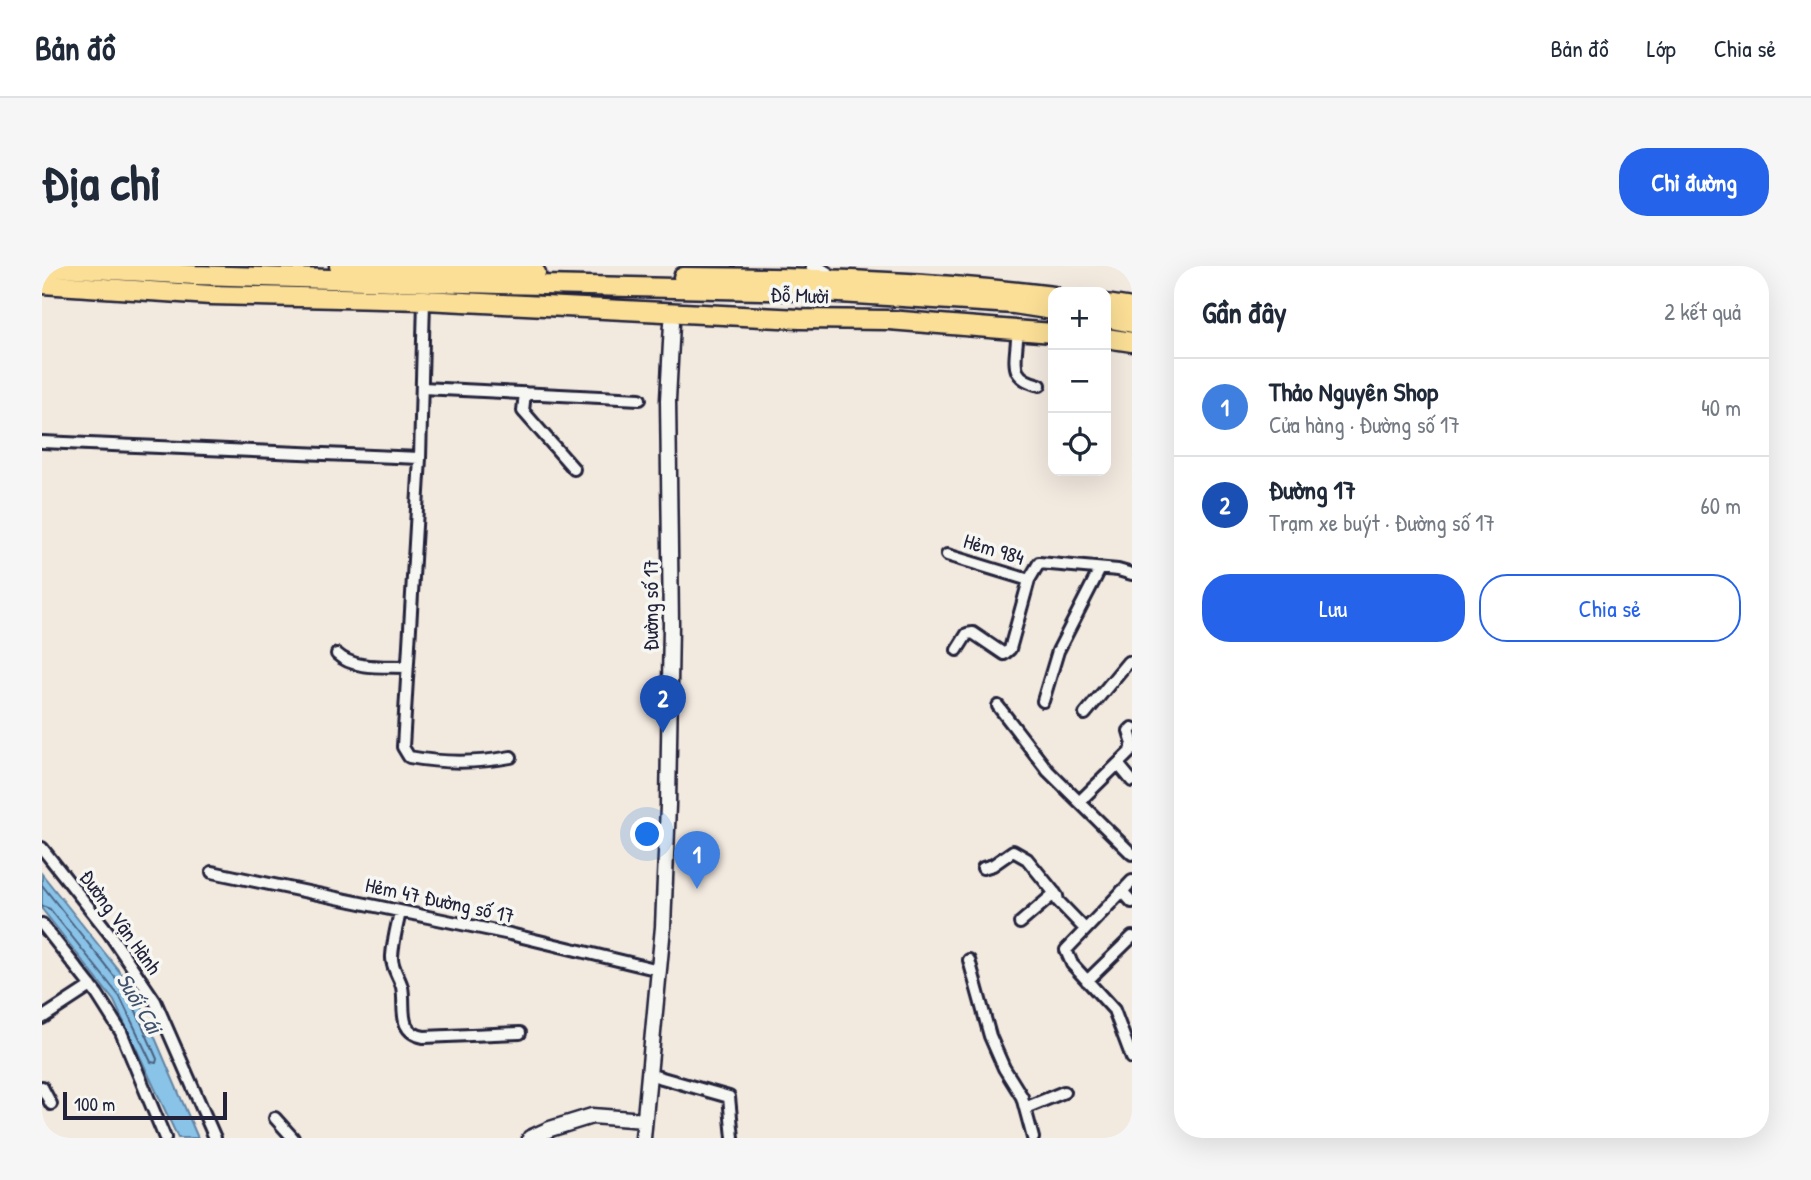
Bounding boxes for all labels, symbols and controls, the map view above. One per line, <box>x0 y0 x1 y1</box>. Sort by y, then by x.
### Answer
text: Bản đồ <box>35 26 115 70</box>
text: Bản đồ <box>1550 32 1609 64</box>
text: Lớp <box>1647 32 1676 64</box>
text: Chia sẻ <box>1714 32 1776 64</box>
button: Chỉ đường <box>1619 148 1769 216</box>
text: Địa chỉ <box>42 149 161 215</box>
street label: Đỗ Mười <box>770 279 830 311</box>
map controls <box>1048 287 1111 476</box>
button: + <box>1048 287 1111 350</box>
text: Gần đây <box>1202 292 1287 332</box>
text: 2 kết quả <box>1664 296 1741 327</box>
button: − <box>1048 350 1111 413</box>
text: Thảo Nguyên Shop <box>1269 374 1438 409</box>
text: 1 <box>1221 392 1229 423</box>
text: 40 m <box>1701 392 1741 423</box>
text: Cửa hàng · Đường số 17 <box>1269 409 1460 440</box>
button: locate <box>1048 413 1111 476</box>
text: Đường 17 <box>1269 472 1356 507</box>
text: 2 <box>1220 490 1230 521</box>
text: 60 m <box>1701 490 1741 521</box>
text: Trạm xe buýt · Đường số 17 <box>1269 507 1495 538</box>
street label: Hẻm 984 <box>960 526 1028 572</box>
street label: Đường số 17 <box>636 559 665 651</box>
button: Lưu <box>1202 574 1465 642</box>
button: Chia sẻ <box>1479 574 1741 642</box>
pin: 2 <box>640 675 686 733</box>
your location <box>630 817 664 851</box>
pin: 1 <box>674 831 720 889</box>
street label: Đường Vận Hành <box>73 864 169 980</box>
street label: Hẻm 47 Đường số 17 <box>363 870 517 930</box>
water label: Suối Cái <box>110 967 171 1041</box>
scale bar <box>63 1089 228 1121</box>
text: 100 m <box>74 1091 115 1117</box>

